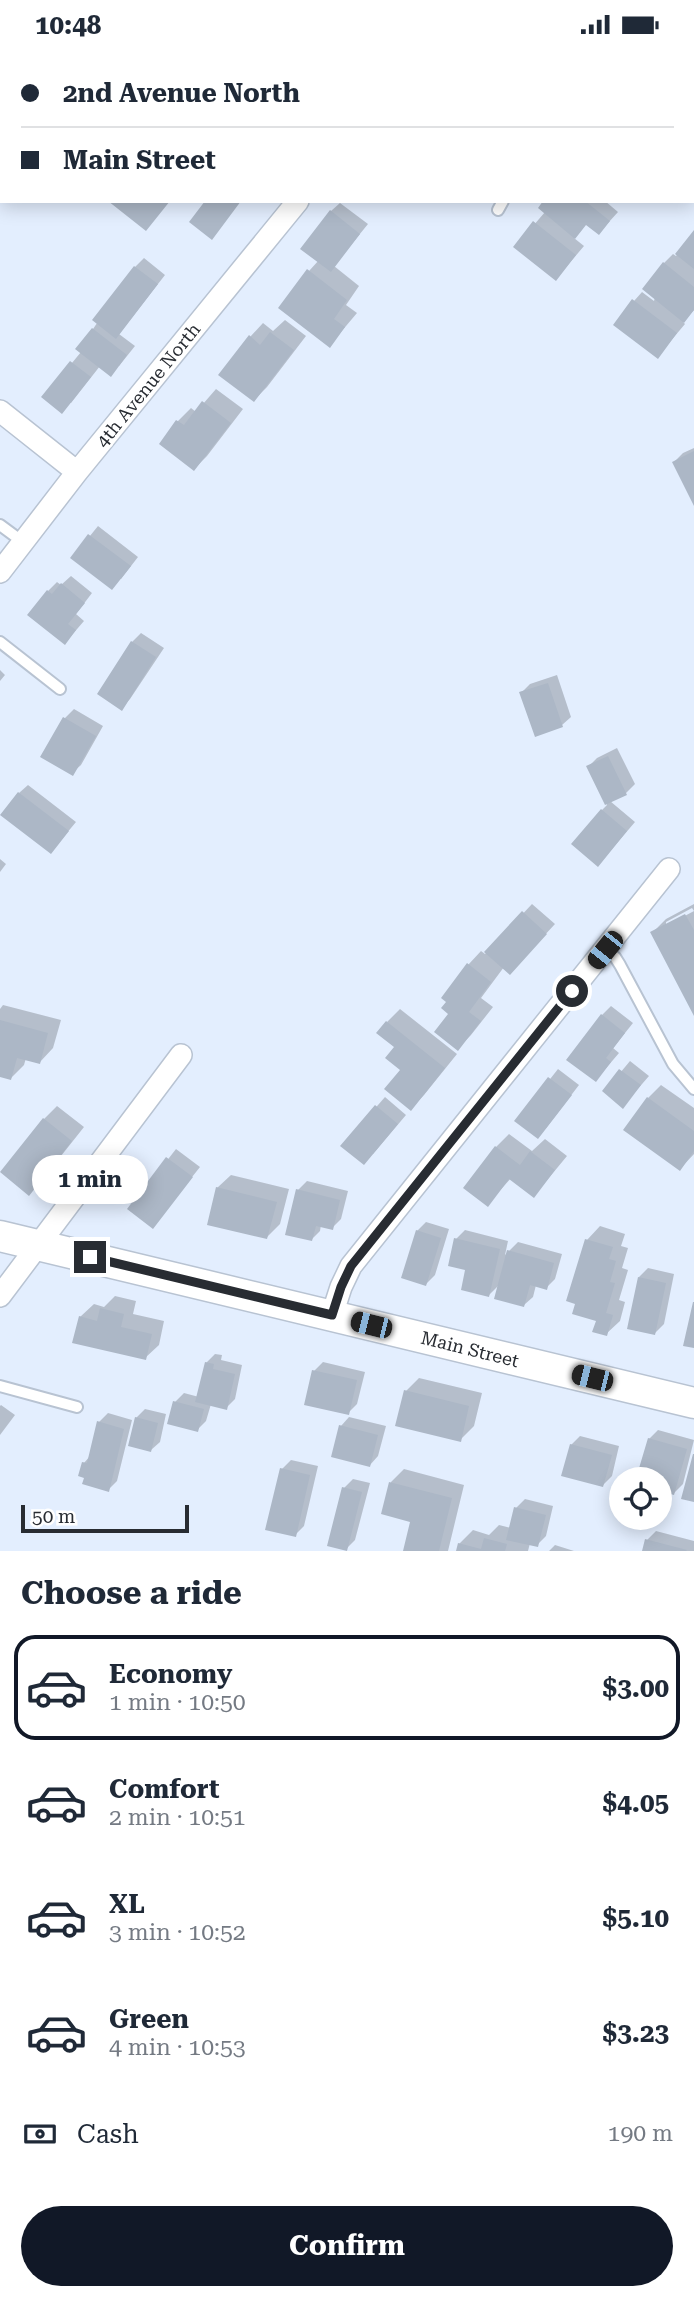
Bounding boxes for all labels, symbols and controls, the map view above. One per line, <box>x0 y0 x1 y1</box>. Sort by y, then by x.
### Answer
text: 10:48 <box>35 10 101 40</box>
text: 2nd Avenue North <box>63 78 300 108</box>
text: Main Street <box>63 145 216 175</box>
street label: 4th Avenue North <box>92 319 205 451</box>
car <box>584 927 627 973</box>
route start <box>556 975 588 1007</box>
callout: 1 min <box>32 1155 148 1205</box>
text: 1 min <box>58 1166 122 1193</box>
route end <box>74 1241 106 1273</box>
car <box>349 1310 394 1340</box>
street label: Main Street <box>419 1327 521 1371</box>
car <box>570 1363 615 1393</box>
map controls <box>609 1467 672 1530</box>
button: locate <box>609 1467 672 1530</box>
scale bar <box>21 1502 189 1534</box>
text: 50 m <box>32 1505 75 1528</box>
text: Choose a ride <box>21 1574 242 1612</box>
icon: car <box>25 1656 88 1719</box>
text: Economy <box>109 1659 232 1689</box>
text: $3.00 <box>603 1673 669 1703</box>
text: 1 min · 10:50 <box>109 1689 246 1716</box>
icon: car <box>25 1771 88 1834</box>
text: Comfort <box>109 1774 219 1804</box>
text: $4.05 <box>603 1788 669 1818</box>
text: 2 min · 10:51 <box>109 1804 246 1831</box>
icon: car <box>25 1886 88 1949</box>
text: XL <box>109 1889 145 1919</box>
text: $5.10 <box>603 1903 669 1933</box>
text: 3 min · 10:52 <box>109 1919 246 1946</box>
icon: car <box>25 2001 88 2064</box>
text: Green <box>109 2004 189 2034</box>
text: $3.23 <box>603 2018 669 2048</box>
text: 4 min · 10:53 <box>109 2034 246 2061</box>
icon: cash <box>21 2115 59 2153</box>
text: Cash <box>77 2119 139 2149</box>
text: 190 m <box>608 2120 673 2147</box>
button: Confirm <box>21 2206 673 2286</box>

